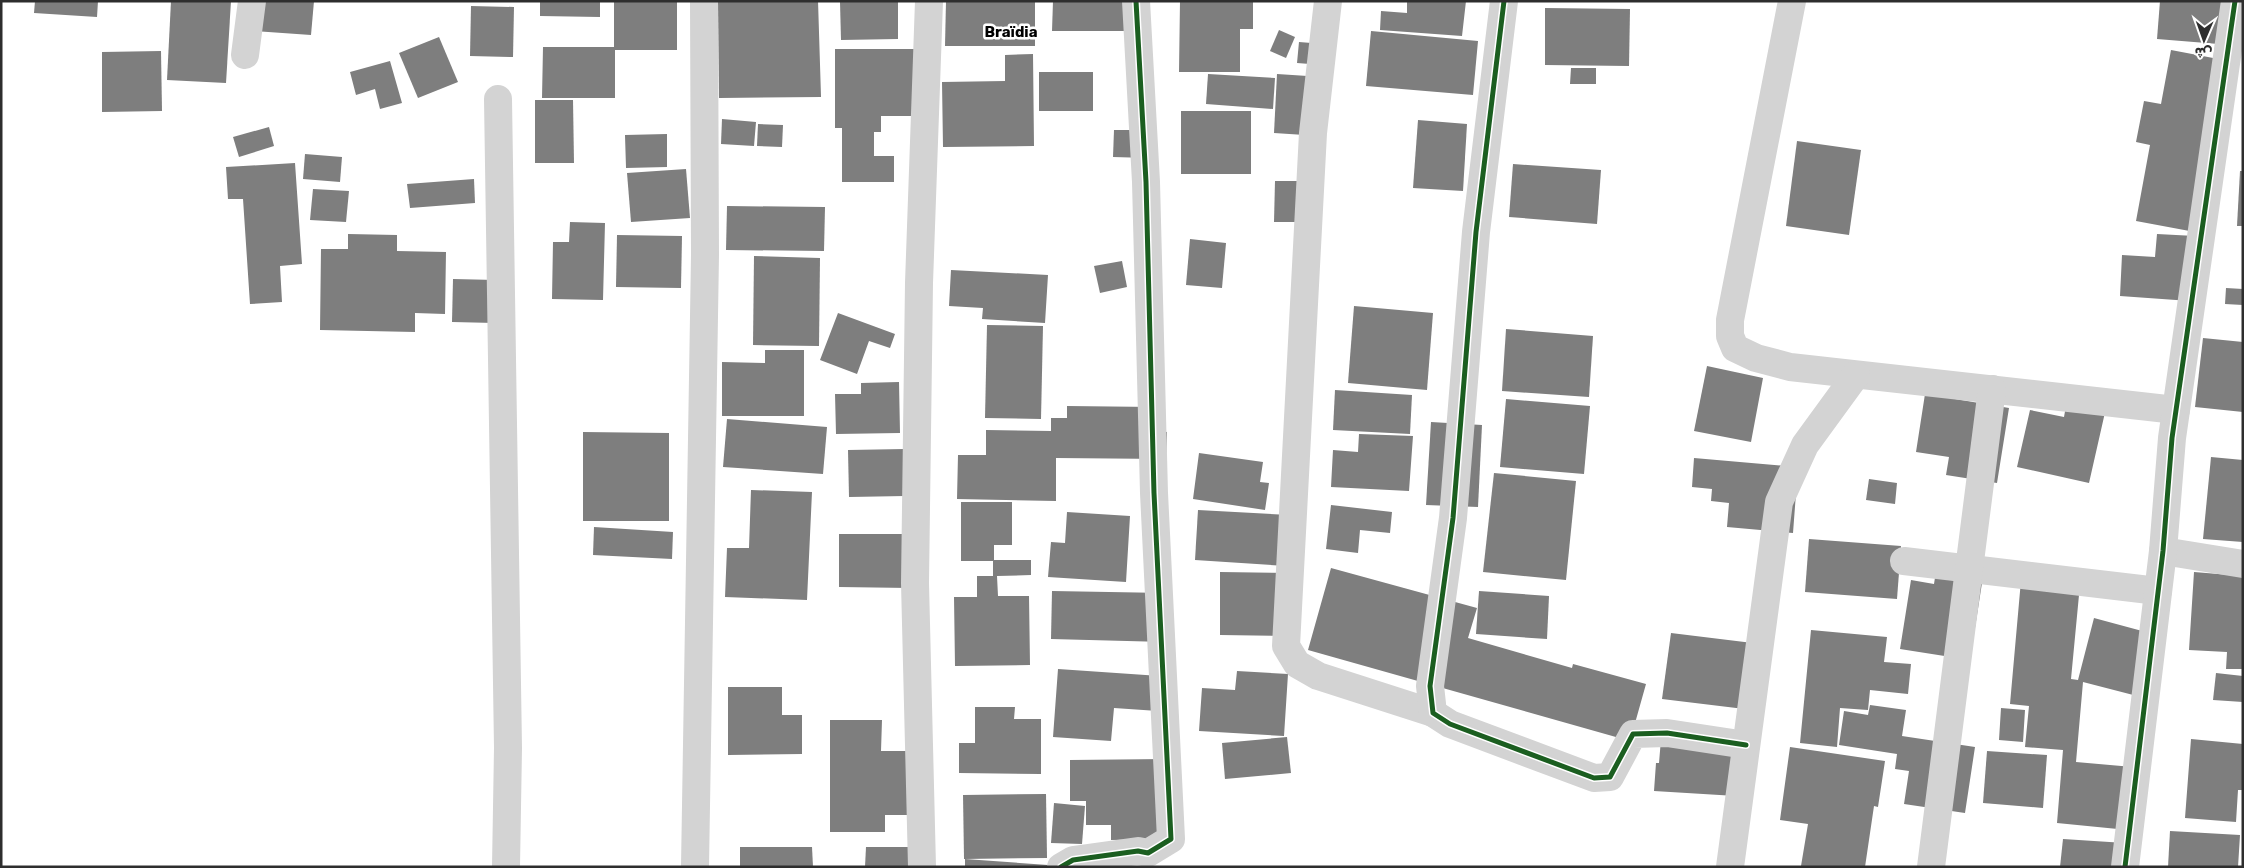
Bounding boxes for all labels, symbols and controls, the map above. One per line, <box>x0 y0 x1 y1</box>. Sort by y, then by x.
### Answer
north arrow <box>2179 15 2229 65</box>
district label: Braïdia <box>985 23 1038 41</box>
text: ش <box>2194 44 2213 61</box>

